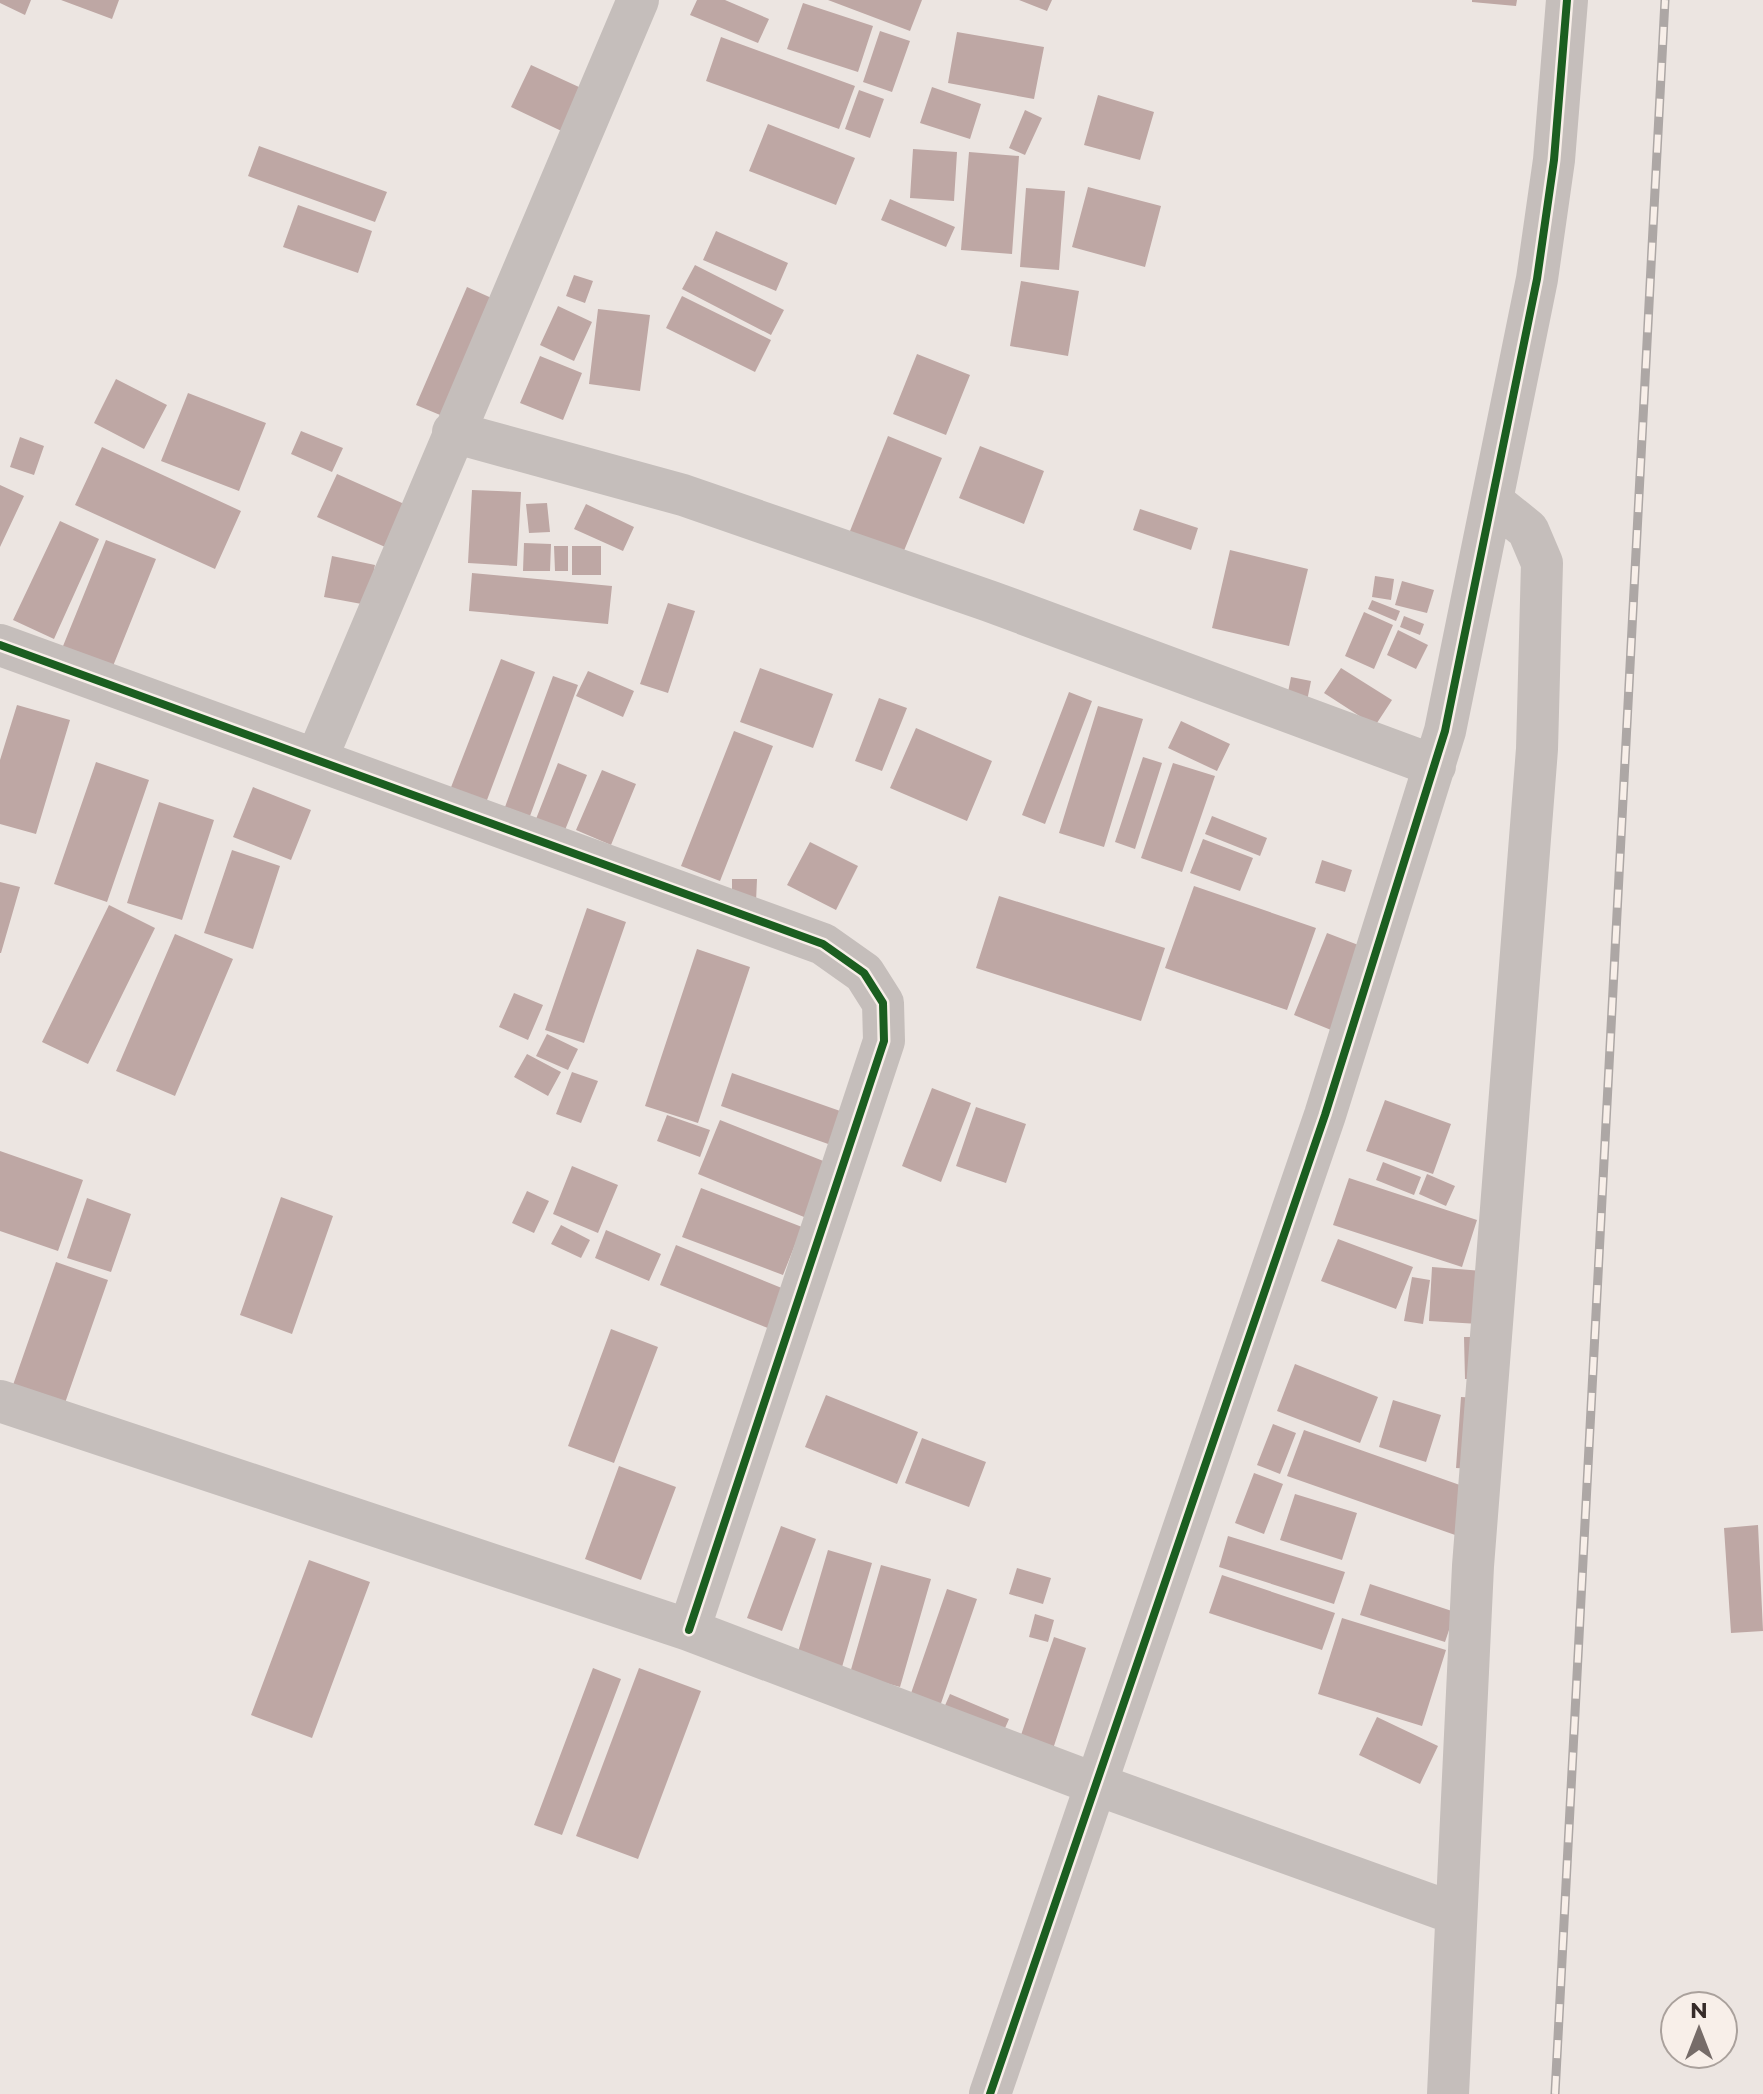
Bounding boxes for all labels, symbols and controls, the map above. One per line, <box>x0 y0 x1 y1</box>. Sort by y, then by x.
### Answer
north arrow <box>1659 1990 1739 2070</box>
text: N <box>1690 1997 1708 2024</box>

